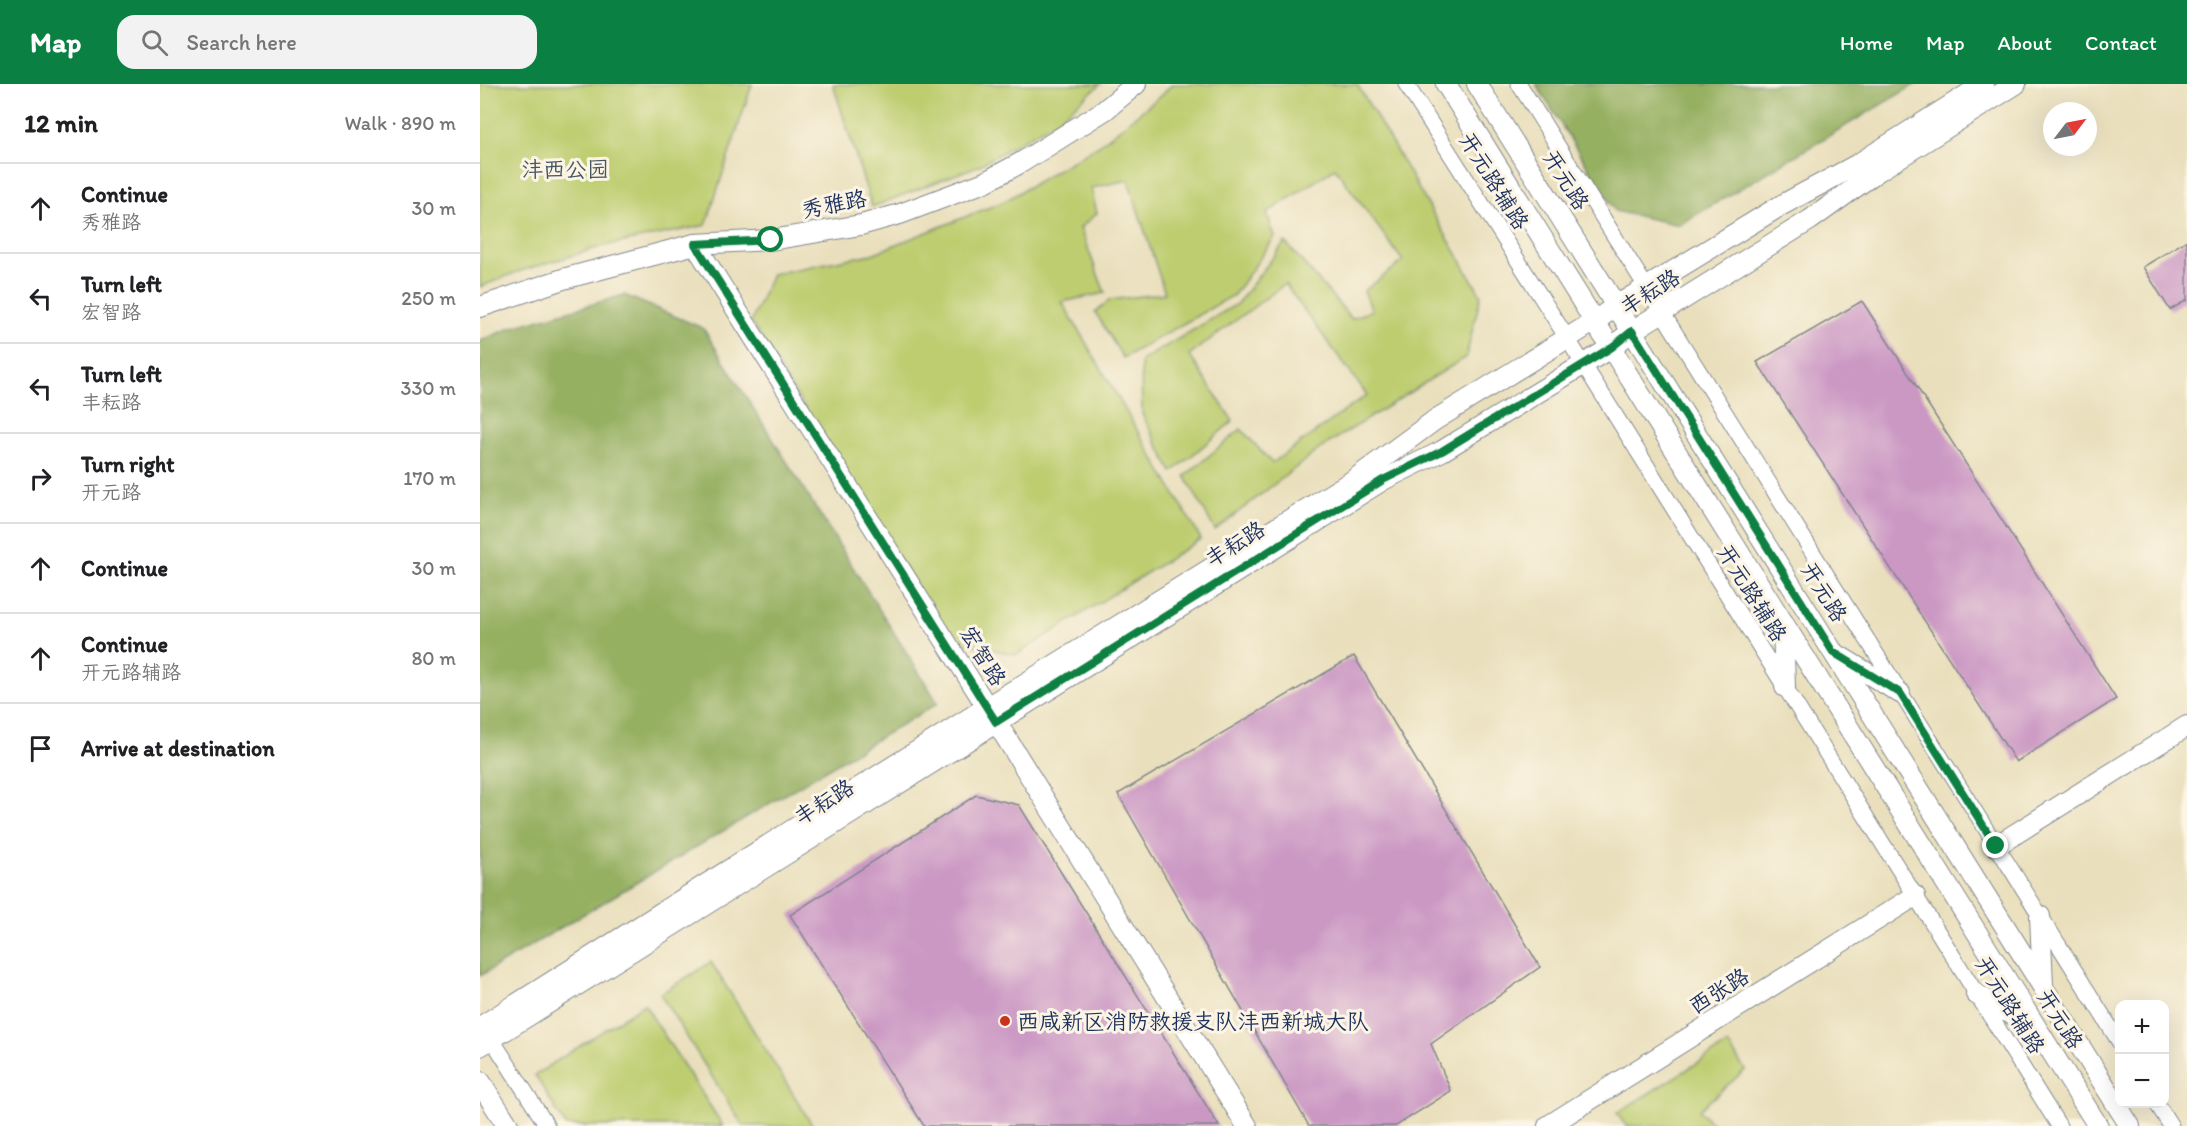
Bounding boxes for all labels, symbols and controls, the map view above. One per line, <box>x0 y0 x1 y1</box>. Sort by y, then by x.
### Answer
search box <box>117 15 537 69</box>
text: Map <box>30 25 81 59</box>
icon: search <box>138 26 171 59</box>
text: Search here <box>186 29 297 56</box>
text: Home <box>1840 30 1893 55</box>
text: Map <box>1926 30 1965 55</box>
text: About <box>1998 30 2052 55</box>
text: Contact <box>2085 30 2157 55</box>
north arrow <box>2043 102 2097 156</box>
text: 12 min <box>24 107 98 139</box>
text: Walk · 890 m <box>344 111 456 135</box>
street label: 开元路辅路 <box>1453 127 1535 235</box>
street label: 开元路 <box>1537 145 1595 215</box>
park label: 沣西公园 <box>521 156 609 183</box>
text: Continue <box>81 181 168 208</box>
street label: 秀雅路 <box>799 184 869 224</box>
icon: ahead <box>24 192 57 225</box>
text: 30 m <box>411 196 456 220</box>
text: 秀雅路 <box>81 210 141 234</box>
route start <box>757 226 783 252</box>
street label: 丰耘路 <box>1615 263 1685 321</box>
text: Turn left <box>81 271 162 298</box>
icon: left <box>24 282 57 315</box>
text: 250 m <box>401 286 456 310</box>
text: 宏智路 <box>81 300 141 324</box>
text: Turn left <box>81 361 162 388</box>
icon: left <box>24 372 57 405</box>
text: 330 m <box>401 376 456 400</box>
text: 丰耘路 <box>81 390 141 414</box>
text: Turn right <box>81 451 175 478</box>
icon: right <box>24 462 57 495</box>
text: 170 m <box>403 466 456 490</box>
text: 开元路 <box>81 480 141 504</box>
street label: 丰耘路 <box>1200 515 1270 573</box>
street label: 开元路辅路 <box>1711 539 1793 647</box>
icon: ahead <box>24 552 57 585</box>
text: Continue <box>81 555 168 582</box>
text: 30 m <box>411 556 456 580</box>
street label: 开元路 <box>1795 557 1853 627</box>
street label: 宏智路 <box>954 621 1012 691</box>
text: Continue <box>81 631 168 658</box>
icon: ahead <box>24 642 57 675</box>
text: 80 m <box>411 646 456 670</box>
text: 开元路辅路 <box>81 660 181 684</box>
icon: arrive <box>24 732 57 765</box>
text: Arrive at destination <box>81 735 275 762</box>
street label: 丰耘路 <box>789 773 859 831</box>
route end <box>1982 832 2008 858</box>
street label: 开元路辅路 <box>1969 951 2051 1059</box>
street label: 西张路 <box>1684 962 1754 1020</box>
street label: 开元路 <box>2031 984 2089 1054</box>
map controls <box>2115 1000 2169 1108</box>
button: + <box>2115 1000 2169 1054</box>
place label: 西咸新区消防救援支队沣西新城大队 <box>1017 1008 1369 1035</box>
marker: 西咸新区消防救援支队沣西新城大队 <box>998 1014 1012 1028</box>
button: − <box>2115 1054 2169 1108</box>

